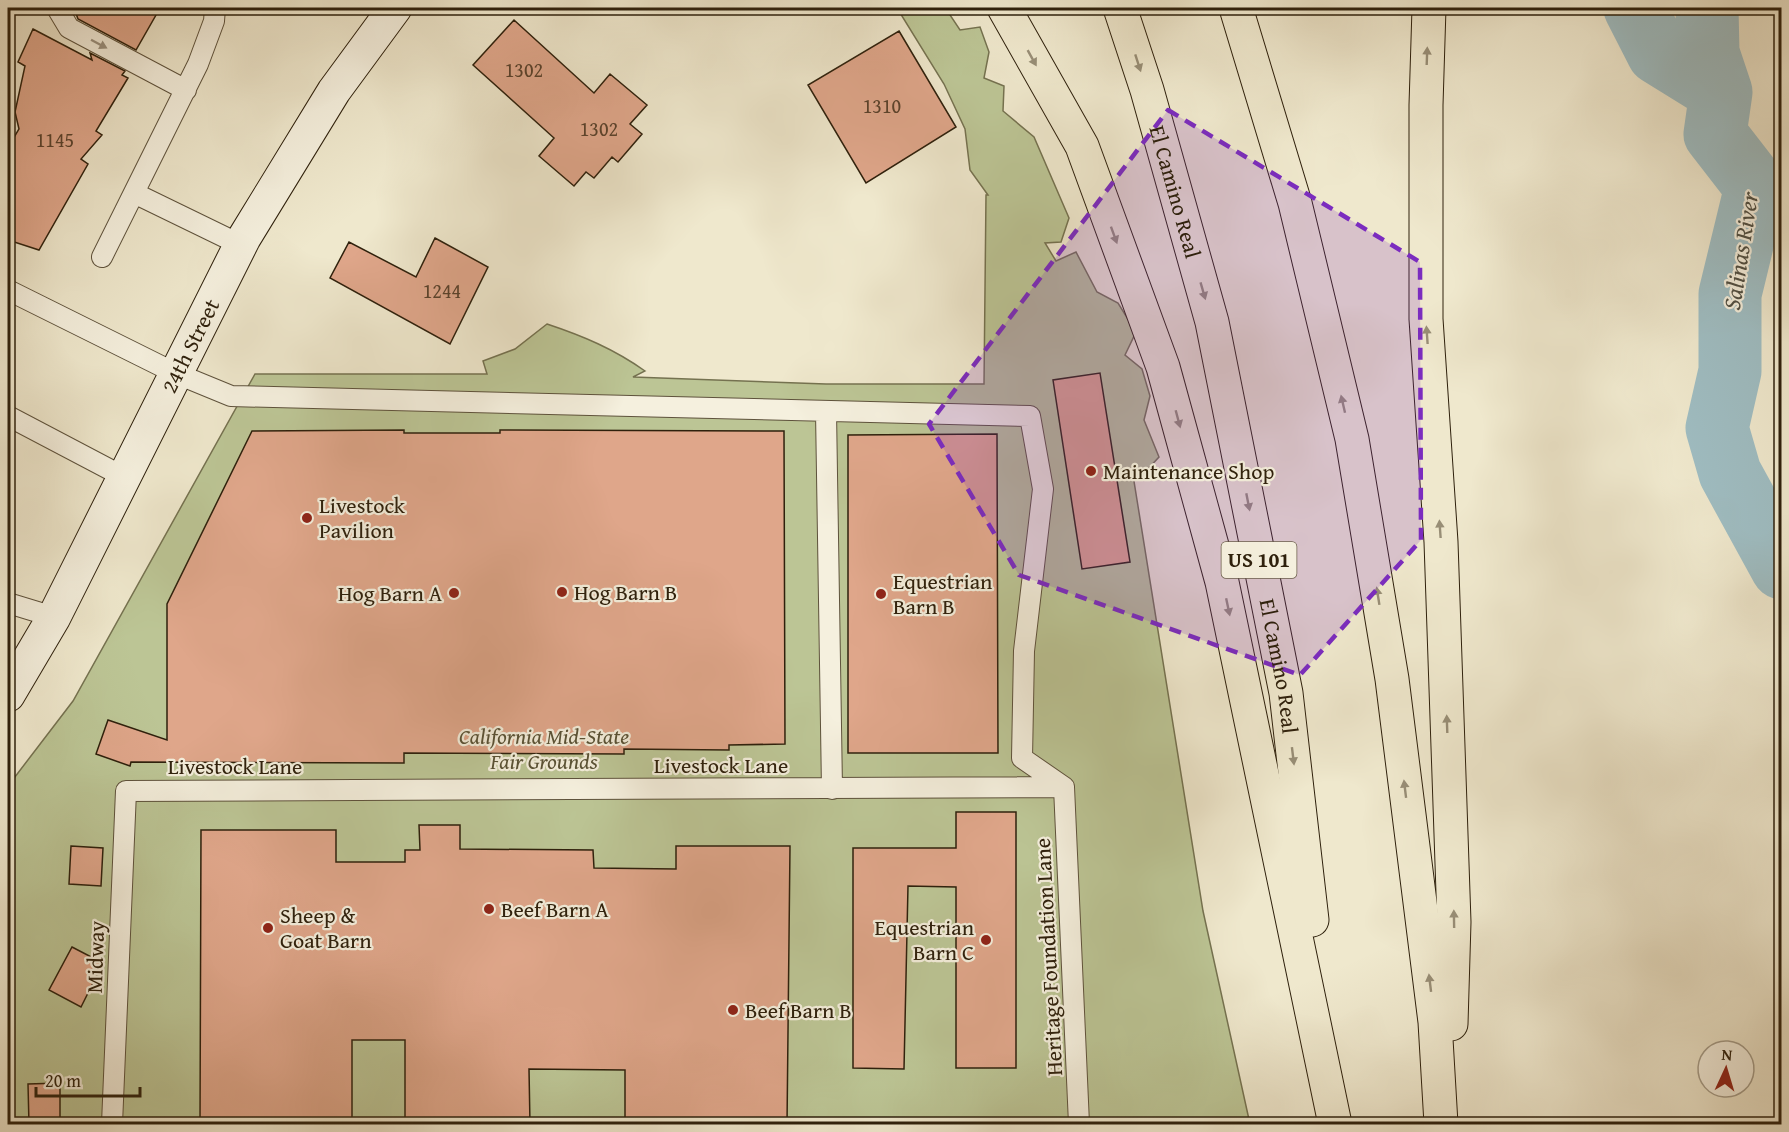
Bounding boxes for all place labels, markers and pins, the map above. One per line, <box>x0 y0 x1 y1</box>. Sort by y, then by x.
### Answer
place label: Maintenance Shop <box>1103 455 1274 487</box>
marker: Maintenance Shop <box>1084 464 1098 478</box>
place label: Livestock Pavilion <box>319 489 406 546</box>
marker: Livestock Pavilion <box>300 511 314 525</box>
place label: Equestrian Barn B <box>893 565 993 622</box>
place label: Hog Barn B <box>574 576 677 608</box>
place label: Hog Barn A <box>338 577 443 609</box>
marker: Hog Barn B <box>555 585 569 599</box>
marker: Hog Barn A <box>447 586 461 600</box>
marker: Equestrian Barn B <box>874 587 888 601</box>
place label: Beef Barn A <box>501 893 609 925</box>
place label: Sheep & Goat Barn <box>280 899 372 956</box>
marker: Beef Barn A <box>482 902 496 916</box>
place label: Equestrian Barn C <box>875 911 975 968</box>
marker: Sheep & Goat Barn <box>261 921 275 935</box>
marker: Equestrian Barn C <box>979 933 993 947</box>
place label: Beef Barn B <box>745 994 852 1026</box>
marker: Beef Barn B <box>726 1003 740 1017</box>

